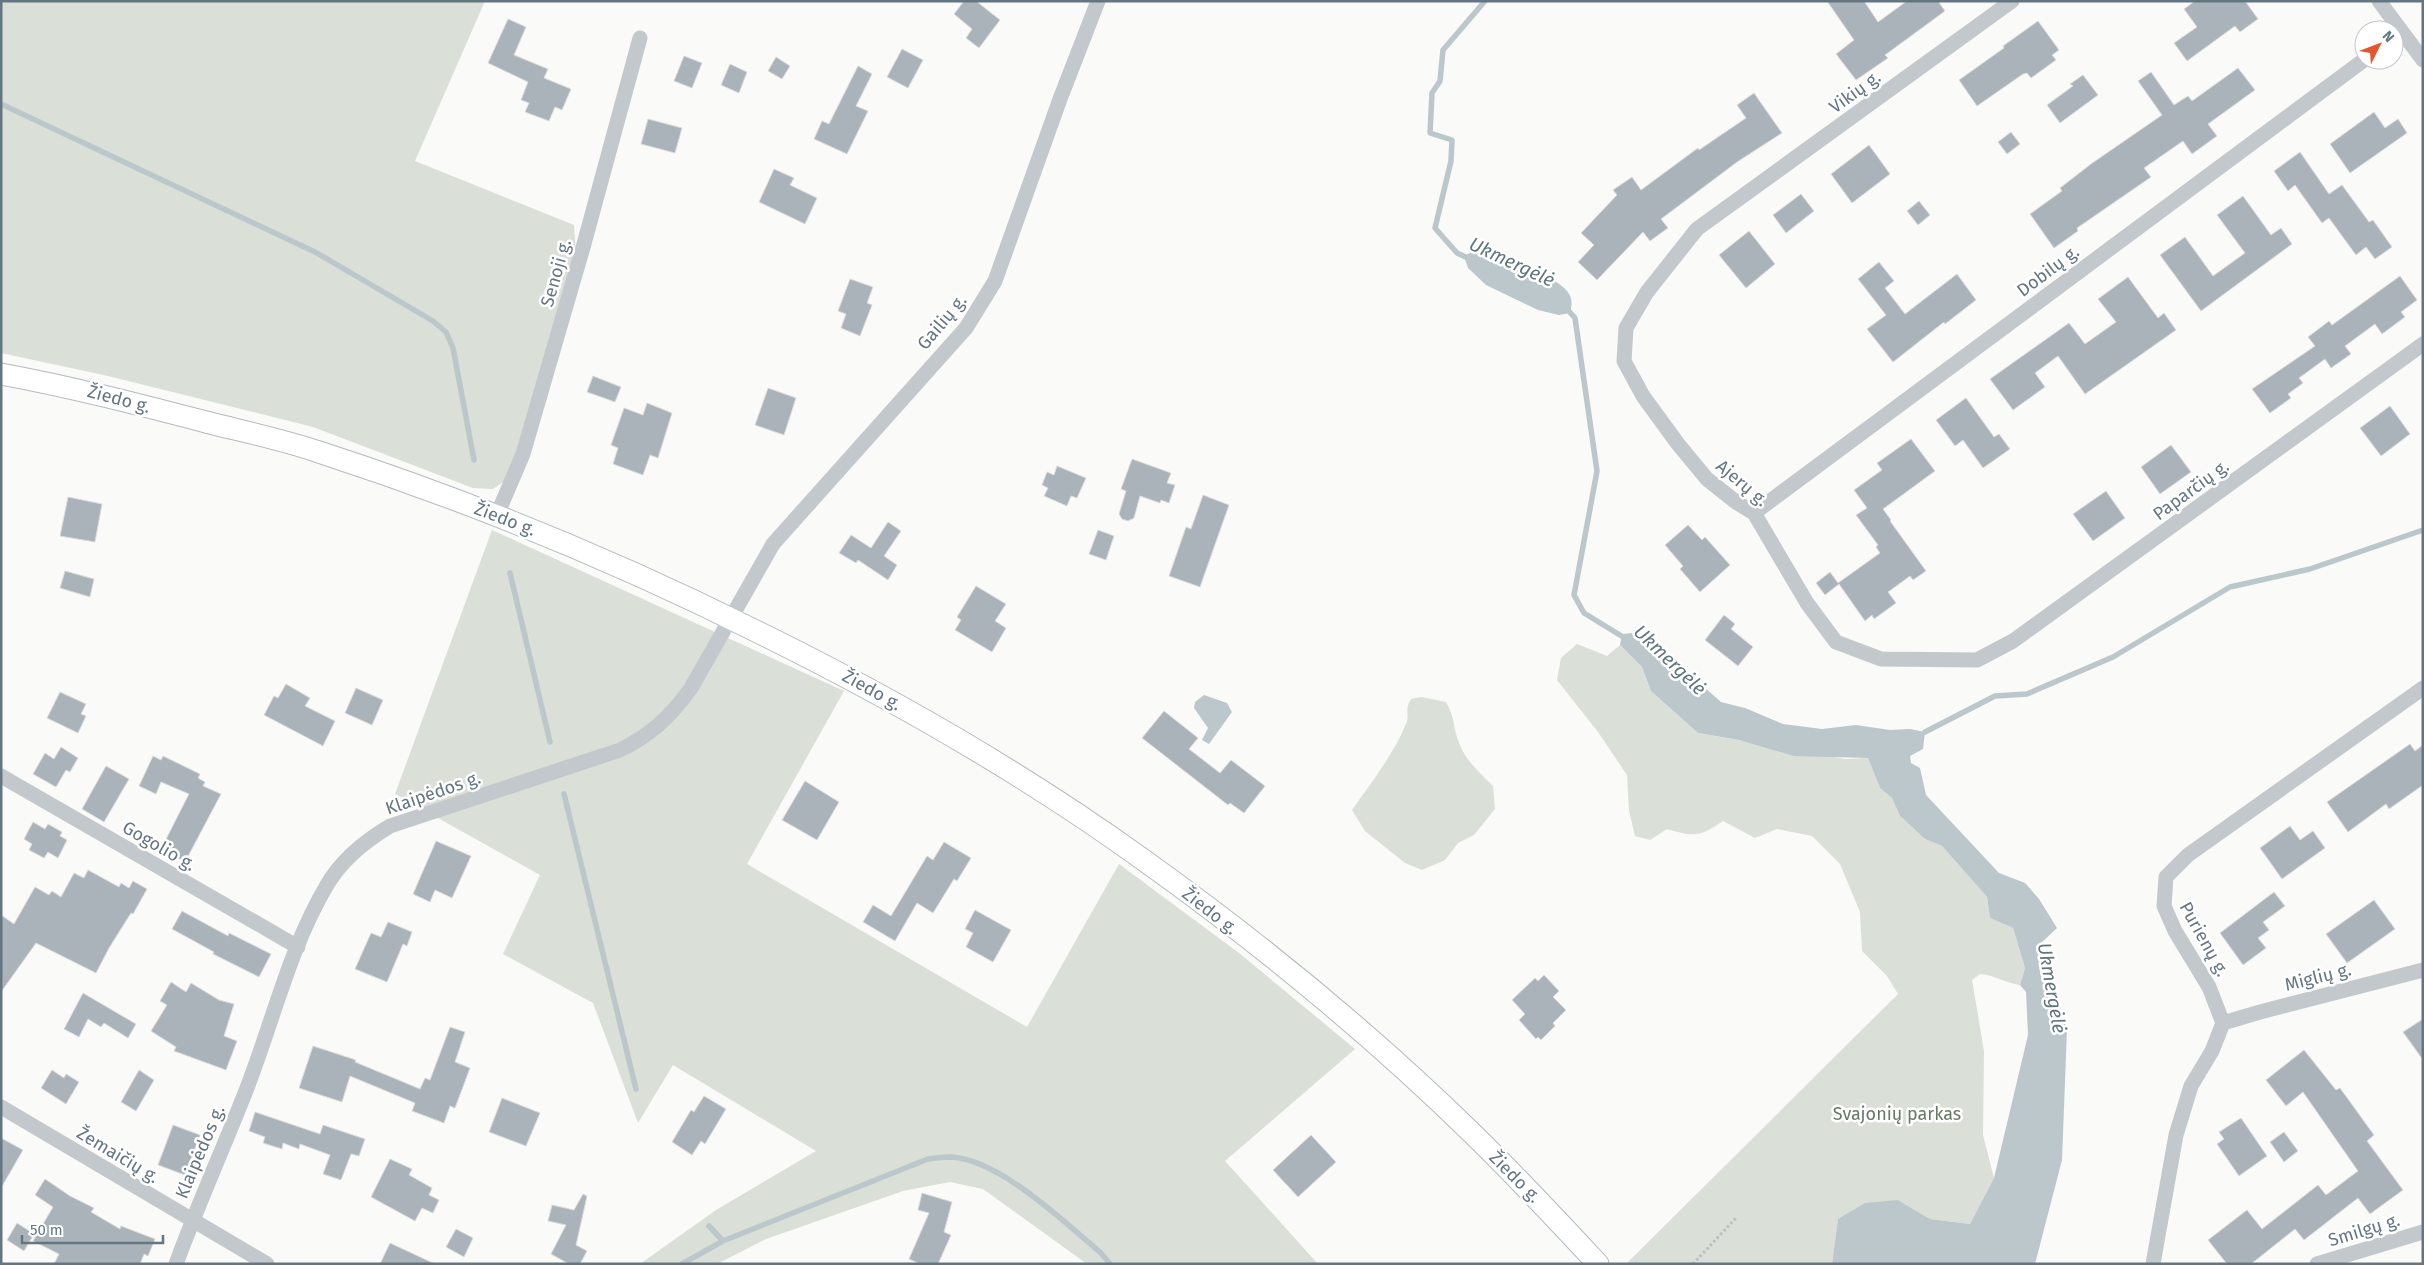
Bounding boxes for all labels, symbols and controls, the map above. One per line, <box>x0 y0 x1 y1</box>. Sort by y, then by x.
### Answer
north arrow <box>2354 20 2404 70</box>
text: N <box>2379 27 2398 46</box>
street label: Vikių g. <box>1825 66 1885 118</box>
water label: Ukmergėlė <box>1466 232 1558 292</box>
street label: Senoji g. <box>536 237 576 309</box>
street label: Dobilų g. <box>2013 241 2083 301</box>
street label: Gailių g. <box>913 290 971 354</box>
street label: Žiedo g. <box>85 380 153 418</box>
street label: Ajerų g. <box>1712 455 1772 511</box>
street label: Paparčių g. <box>2149 455 2233 525</box>
street label: Žiedo g. <box>471 497 539 541</box>
water label: Ukmergėlė <box>1629 620 1711 700</box>
street label: Žiedo g. <box>839 665 905 715</box>
street label: Klaipėdos g. <box>382 766 484 820</box>
street label: Gogolio g. <box>119 816 199 876</box>
street label: Žiedo g. <box>1178 883 1242 939</box>
street label: Purienų g. <box>2175 898 2233 980</box>
water label: Ukmergėlė <box>2033 941 2071 1035</box>
street label: Miglių g. <box>2282 958 2354 996</box>
street label: Klaipėdos g. <box>170 1102 230 1202</box>
park label: Svajonių parkas <box>1833 1103 1961 1125</box>
street label: Žemaičių g. <box>73 1122 163 1188</box>
street label: Žiedo g. <box>1485 1147 1545 1207</box>
street label: Smilgų g. <box>2326 1209 2402 1251</box>
scale bar <box>22 1212 164 1244</box>
text: 50 m <box>30 1221 63 1239</box>

